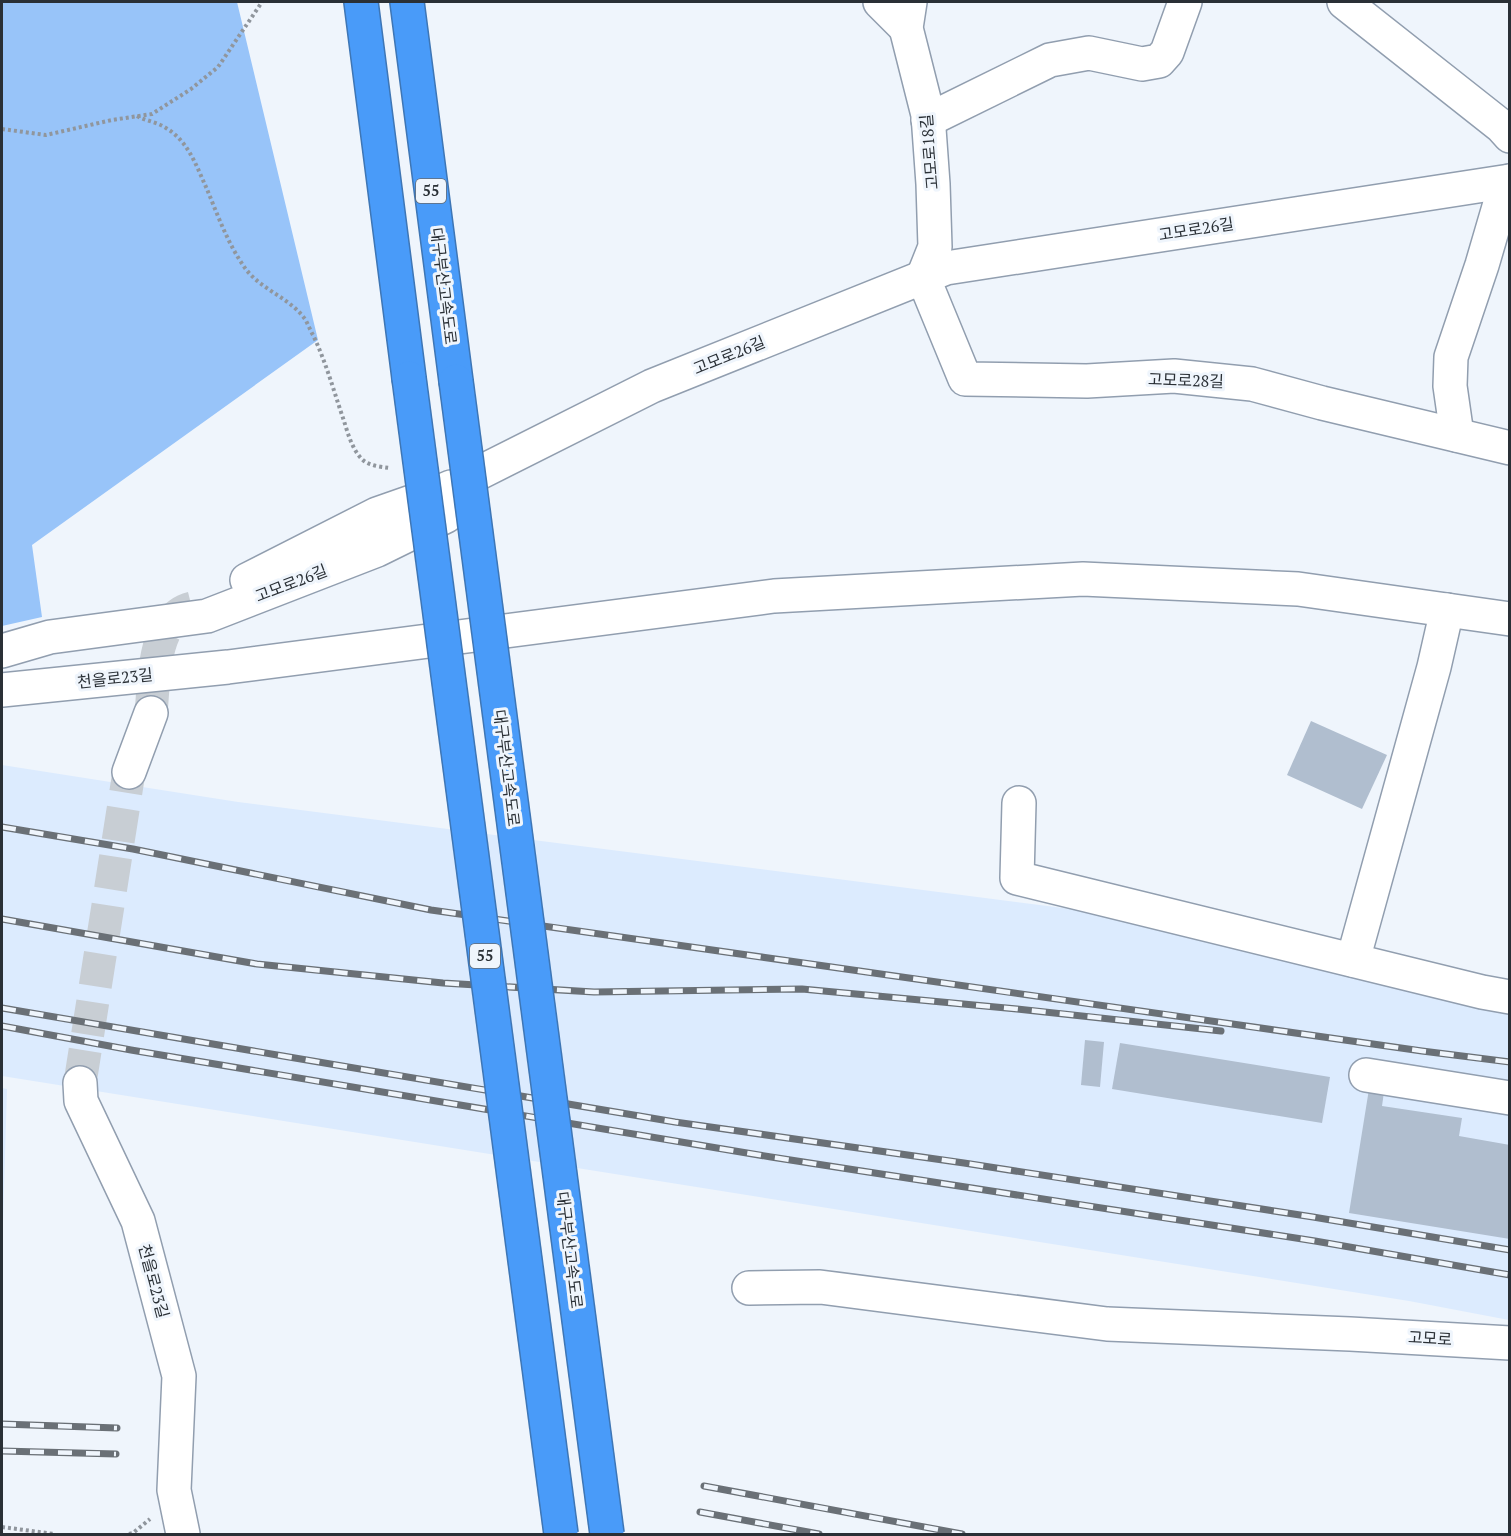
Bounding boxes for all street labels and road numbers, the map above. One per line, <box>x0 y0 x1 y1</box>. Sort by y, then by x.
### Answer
street label: 고모로18길 <box>915 113 943 191</box>
road number: 55 <box>416 179 446 203</box>
street label: 고모로26길 <box>1157 212 1235 246</box>
street label: 대구부산고속도로 <box>426 226 462 346</box>
street label: 고모로26길 <box>690 331 768 379</box>
street label: 고모로28길 <box>1148 368 1224 392</box>
street label: 고모로26길 <box>252 559 330 607</box>
street label: 천을로23길 <box>76 663 154 693</box>
street label: 대구부산고속도로 <box>489 708 525 828</box>
road number: 55 <box>470 944 500 968</box>
street label: 대구부산고속도로 <box>552 1190 588 1310</box>
street label: 천을로23길 <box>134 1241 174 1321</box>
street label: 고모로 <box>1407 1326 1453 1350</box>

